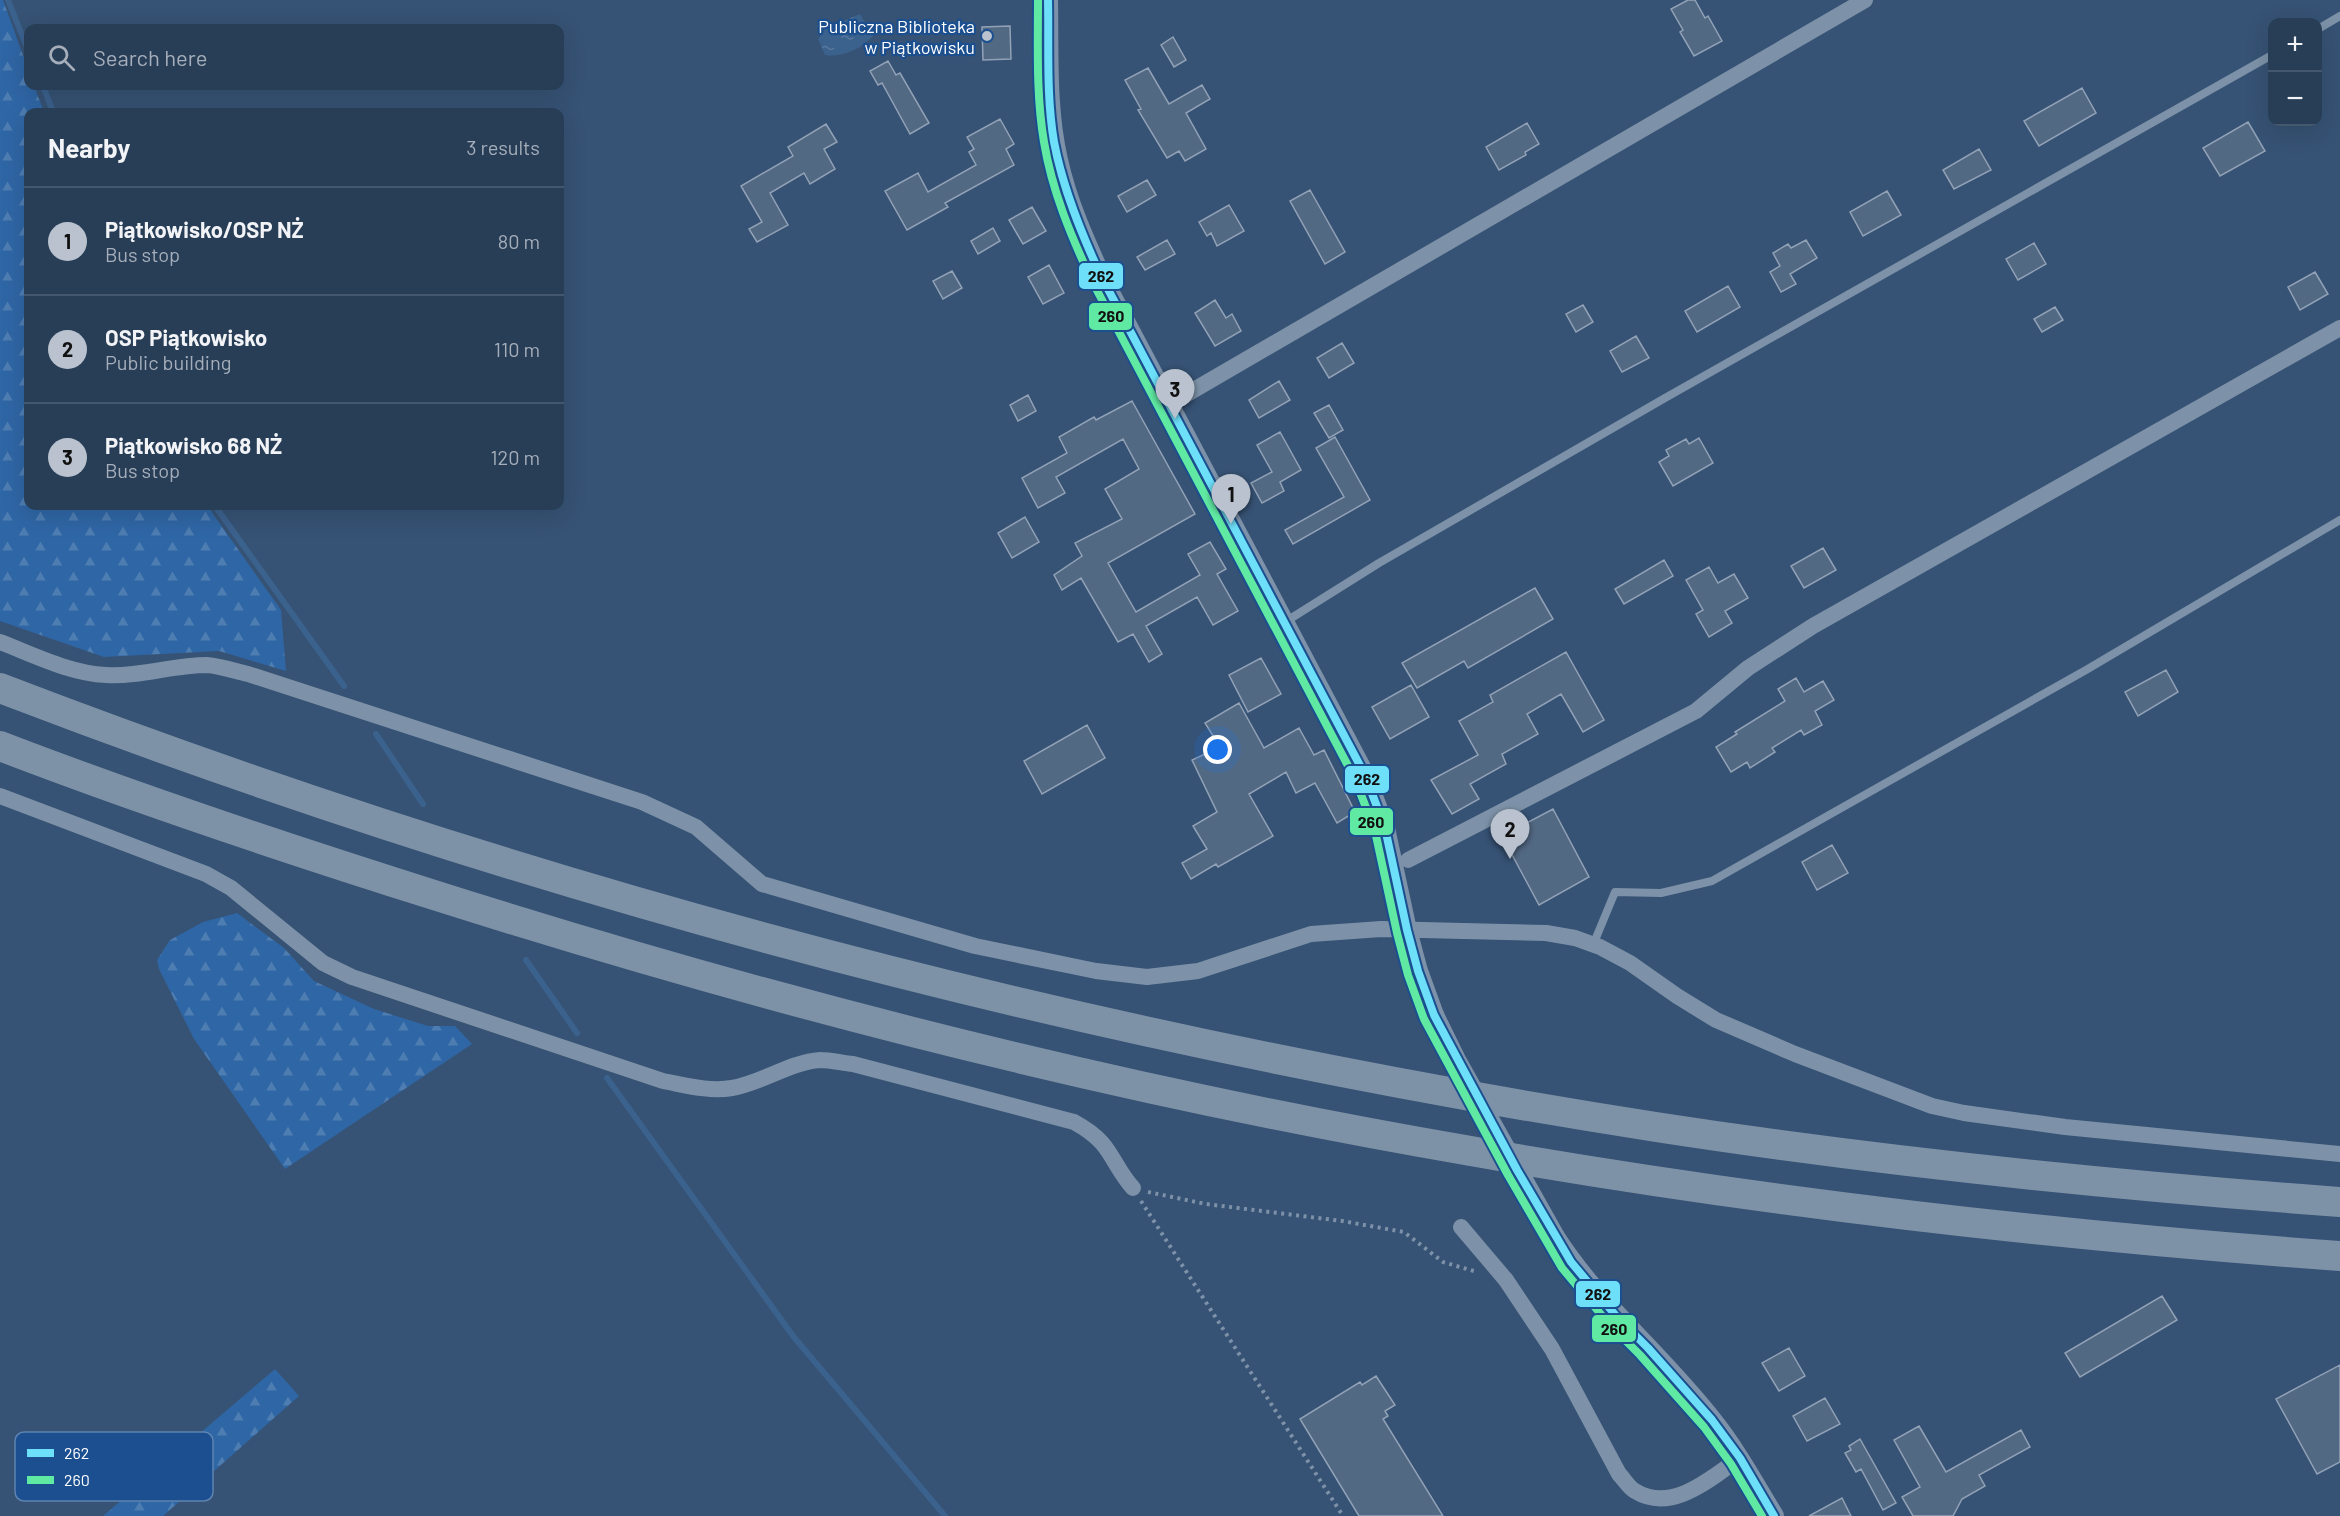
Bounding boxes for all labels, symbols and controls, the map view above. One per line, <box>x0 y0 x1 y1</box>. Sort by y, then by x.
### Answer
place label: Publiczna Biblioteka w Piątkowisku <box>818 15 975 58</box>
map controls <box>2268 18 2322 126</box>
button: + <box>2268 18 2322 72</box>
search box <box>24 24 564 90</box>
marker: Publiczna Biblioteka w Piątkowisku <box>980 29 994 43</box>
icon: search <box>45 41 78 74</box>
text: Search here <box>93 44 207 70</box>
button: − <box>2268 72 2322 126</box>
text: Nearby <box>48 132 130 163</box>
text: 3 results <box>466 135 540 159</box>
text: Piątkowisko/OSP NŻ <box>105 216 304 242</box>
text: 1 <box>64 229 71 253</box>
text: 80 m <box>498 229 540 253</box>
text: Bus stop <box>105 242 180 266</box>
line badge: 262 <box>1078 262 1124 290</box>
text: 262 <box>1088 266 1114 285</box>
line badge: 260 <box>1088 302 1133 331</box>
text: 260 <box>1098 306 1124 325</box>
text: OSP Piątkowisko <box>105 324 267 350</box>
text: 2 <box>62 337 73 361</box>
text: 110 m <box>494 337 540 361</box>
text: Public building <box>105 350 231 374</box>
pin: 3 <box>1156 370 1194 419</box>
text: Piątkowisko 68 NŻ <box>105 432 282 458</box>
text: 3 <box>62 445 73 469</box>
text: 120 m <box>490 445 540 469</box>
text: Bus stop <box>105 458 180 482</box>
pin: 1 <box>1212 474 1250 524</box>
your location <box>1203 735 1232 764</box>
line badge: 262 <box>1344 765 1390 794</box>
text: 262 <box>1354 769 1380 788</box>
line badge: 260 <box>1349 807 1394 836</box>
pin: 2 <box>1490 810 1530 859</box>
text: 260 <box>1358 812 1384 831</box>
line badge: 262 <box>1575 1280 1621 1308</box>
text: 262 <box>1585 1284 1611 1303</box>
line badge: 260 <box>1591 1314 1637 1343</box>
text: 260 <box>1601 1319 1627 1338</box>
legend <box>15 1432 213 1501</box>
text: 262 <box>64 1443 89 1462</box>
text: 260 <box>64 1470 90 1489</box>

